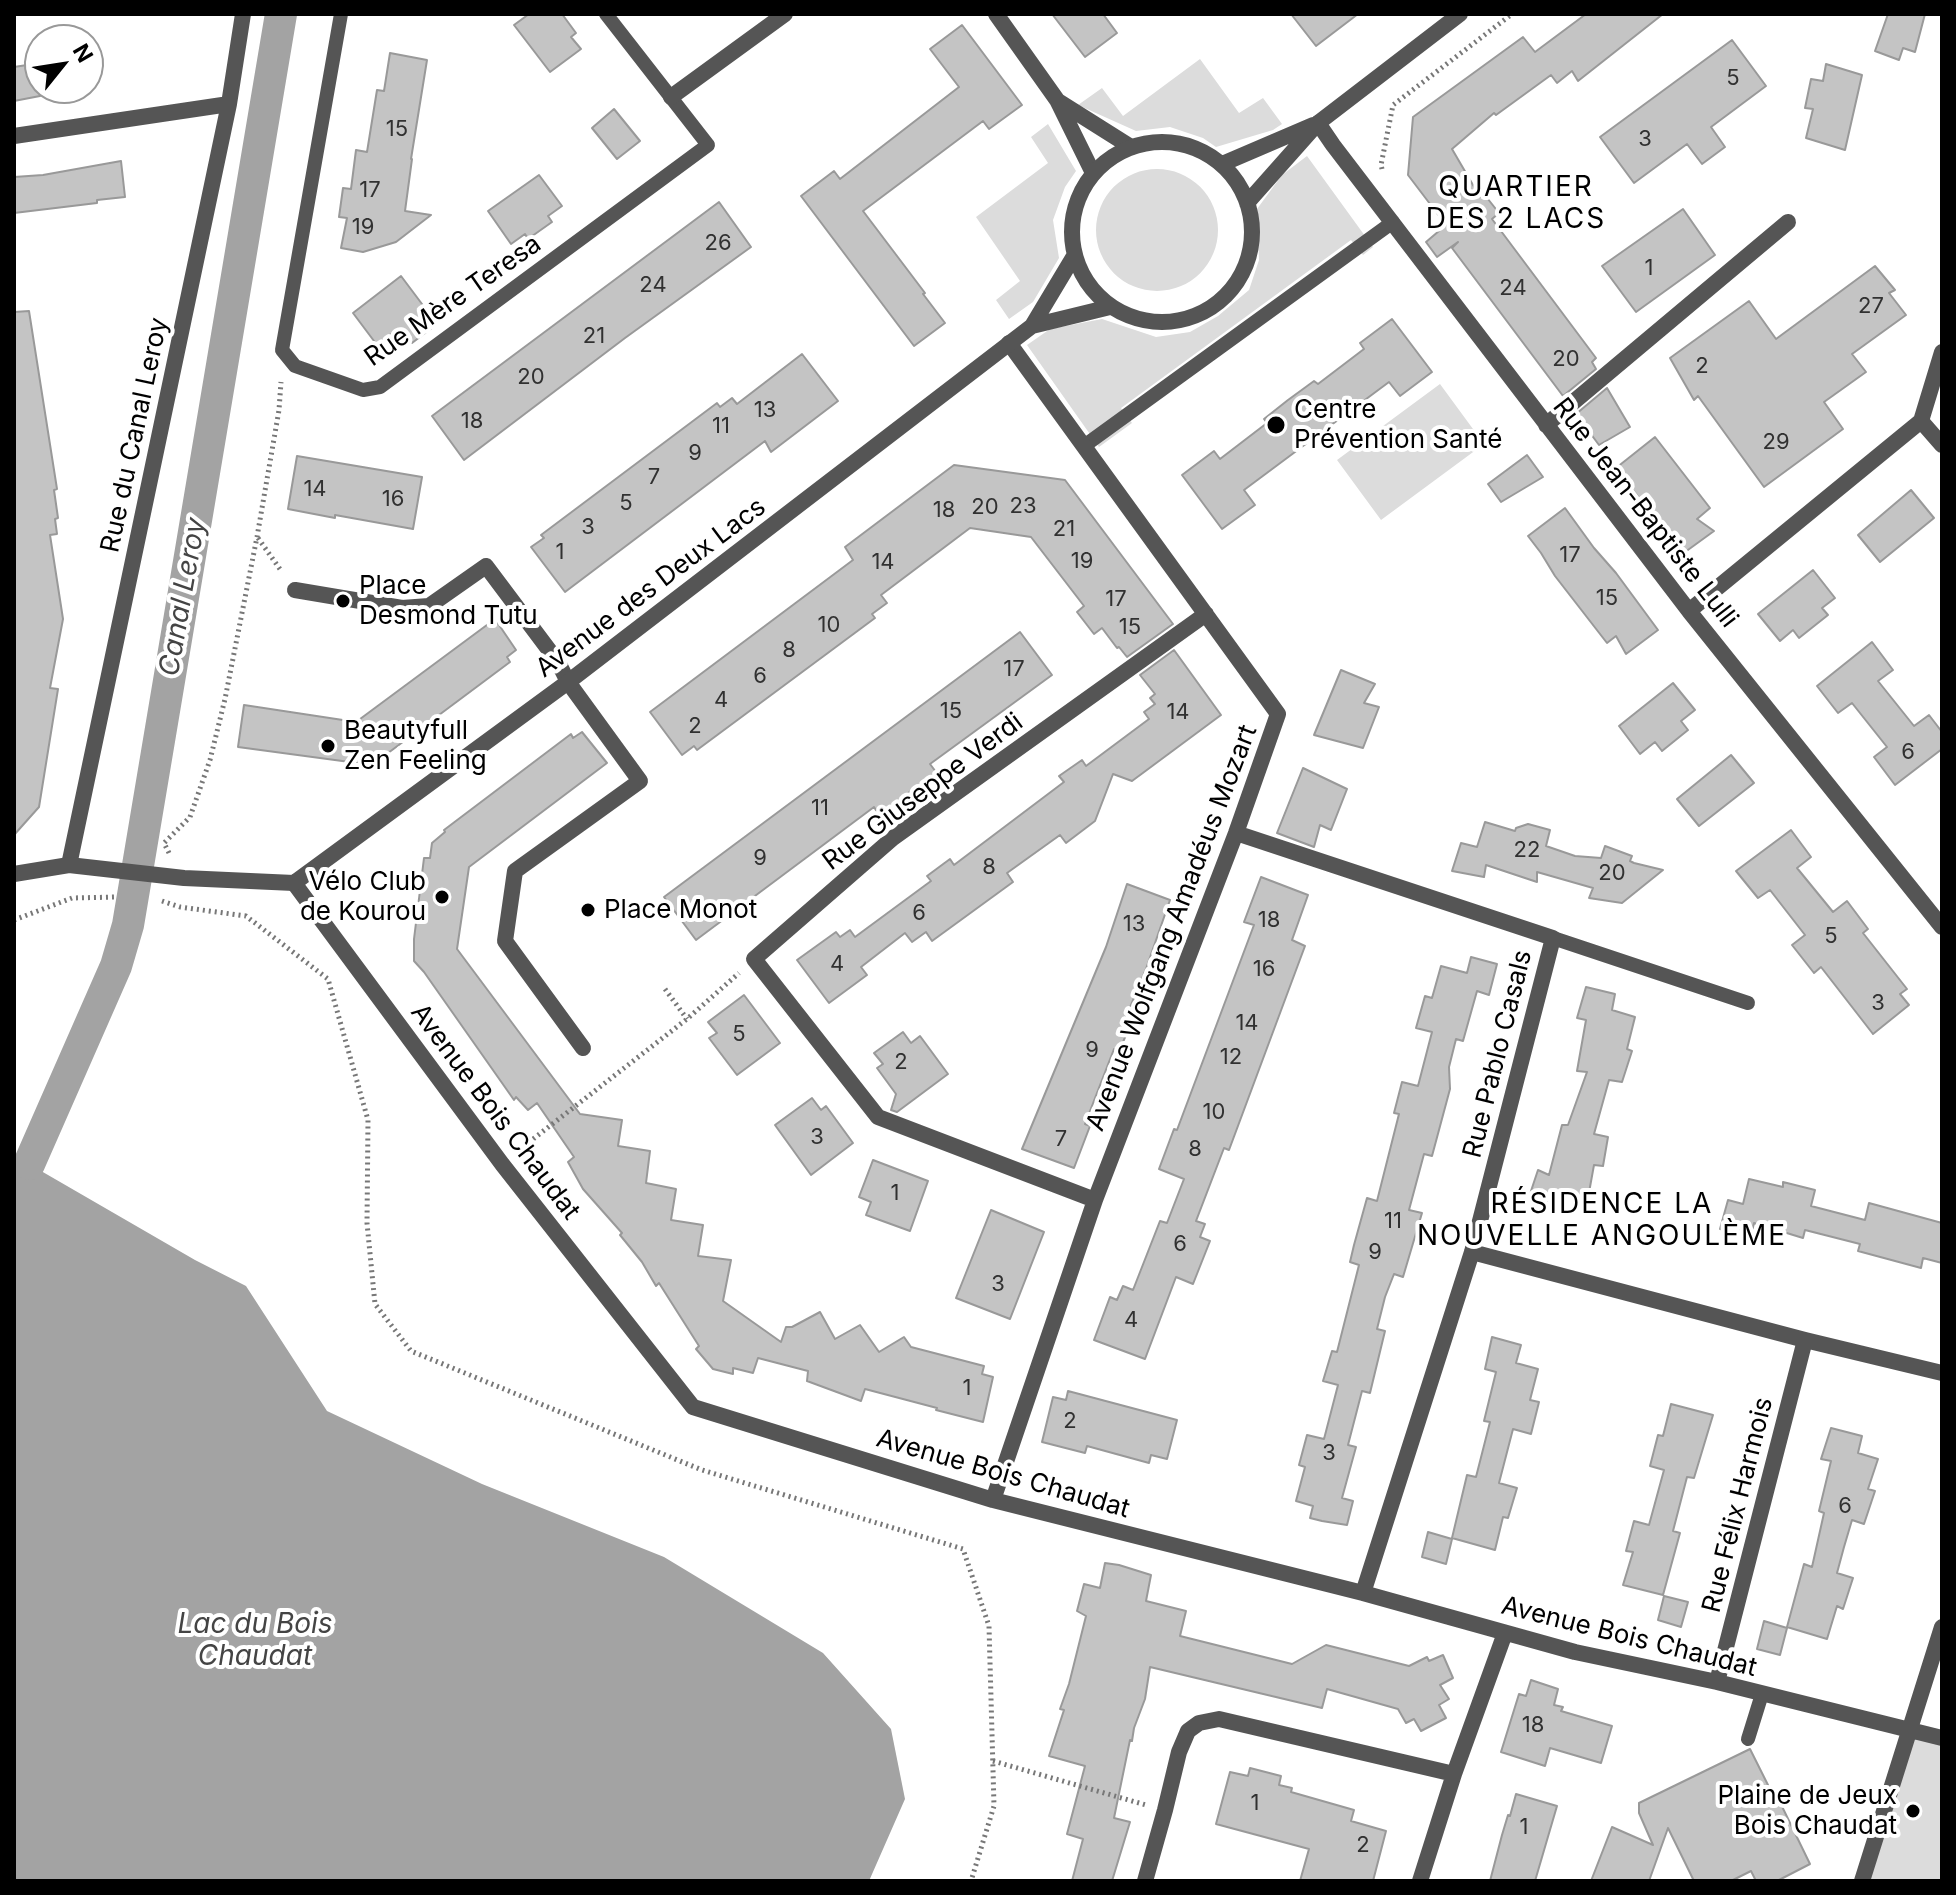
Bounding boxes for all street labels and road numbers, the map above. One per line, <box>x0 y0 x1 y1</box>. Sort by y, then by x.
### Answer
street label: Rue Mère Teresa <box>359 229 547 373</box>
street label: Rue du Canal Leroy <box>95 315 175 555</box>
street label: Rue Jean-Baptiste Lulli <box>1546 392 1744 634</box>
street label: Avenue des Deux Lacs <box>530 491 772 685</box>
street label: Rue Giuseppe Verdi <box>817 707 1029 877</box>
street label: Avenue Wolfgang Amadéus Mozart <box>1080 721 1264 1135</box>
street label: Rue Pablo Casals <box>1457 947 1539 1161</box>
street label: Avenue Bois Chaudat <box>404 998 586 1226</box>
street label: Rue Félix Harmois <box>1696 1394 1780 1616</box>
street label: Avenue Bois Chaudat <box>873 1423 1133 1525</box>
street label: Avenue Bois Chaudat <box>1498 1590 1760 1684</box>

